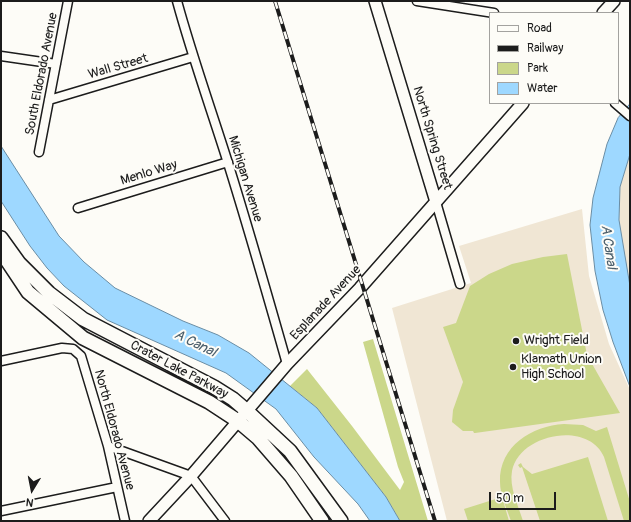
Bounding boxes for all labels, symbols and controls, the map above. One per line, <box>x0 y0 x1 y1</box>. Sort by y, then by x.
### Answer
street label: South Eldorado Avenue <box>22 11 62 137</box>
legend <box>489 12 619 104</box>
text: Road <box>527 21 552 36</box>
text: Railway <box>527 41 563 56</box>
street label: Wall Street <box>86 51 150 83</box>
text: Park <box>527 61 548 76</box>
text: Water <box>527 81 558 96</box>
street label: North Spring Street <box>409 85 455 191</box>
street label: Michigan Avenue <box>225 134 265 224</box>
street label: Menlo Way <box>119 157 179 189</box>
water label: A Canal <box>597 224 619 270</box>
street label: Esplanade Avenue <box>287 262 365 344</box>
water label: A Canal <box>171 327 219 361</box>
place label: Wright Field <box>524 333 589 349</box>
marker: Wright Field <box>511 336 521 346</box>
street label: Crater Lake Parkway <box>127 338 231 402</box>
place label: Klamath Union High School <box>521 352 602 383</box>
marker: Klamath Union High School <box>508 362 518 372</box>
street label: North Eldorado Avenue <box>90 368 138 492</box>
north arrow <box>12 470 52 510</box>
scale bar <box>491 484 558 510</box>
text: 50 m <box>496 491 524 506</box>
text: N <box>25 495 35 509</box>

